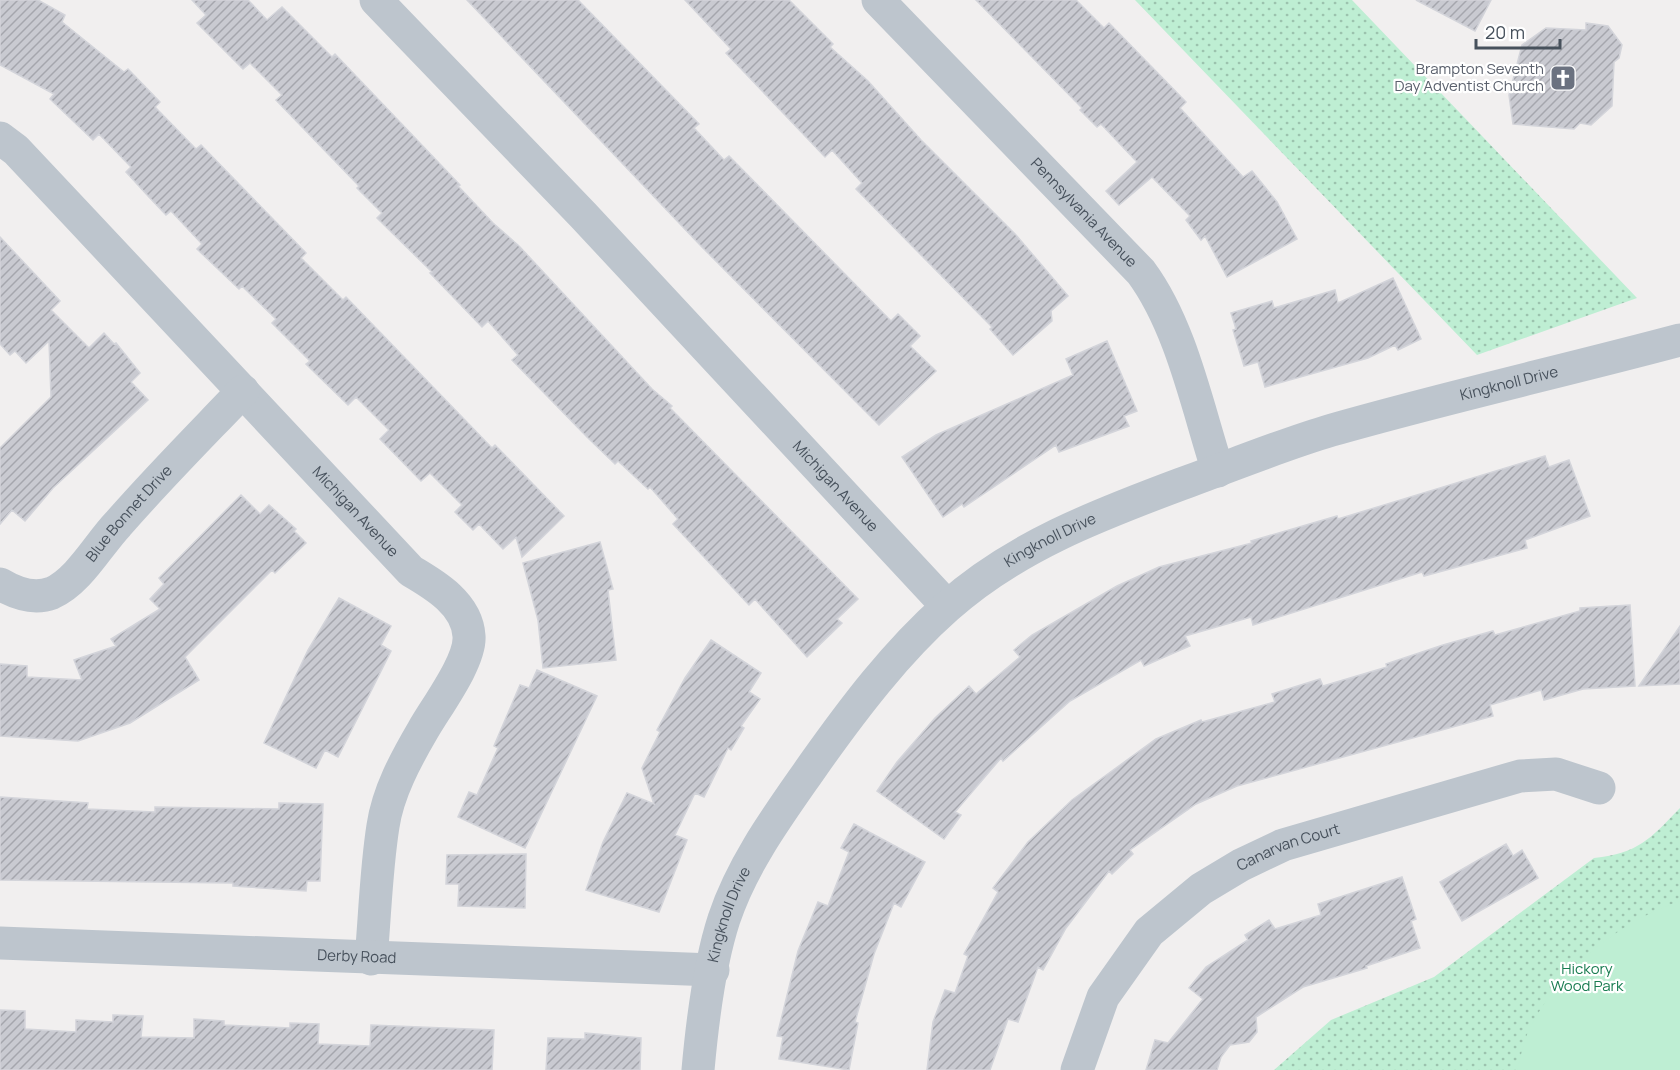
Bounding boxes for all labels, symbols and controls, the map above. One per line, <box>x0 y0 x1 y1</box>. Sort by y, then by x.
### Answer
scale bar <box>1476 12 1560 50</box>
text: 20 m <box>1485 20 1525 44</box>
place label: Brampton Seventh Day Adventist Church <box>1395 58 1544 96</box>
church icon: Brampton Seventh Day Adventist Church <box>1548 63 1578 93</box>
street label: Pennsylvania Avenue <box>1026 153 1142 272</box>
street label: Kingknoll Drive <box>1458 361 1560 405</box>
street label: Michigan Avenue <box>788 436 884 536</box>
street label: Blue Bonnet Drive <box>81 460 177 566</box>
street label: Michigan Avenue <box>308 461 404 562</box>
street label: Kingknoll Drive <box>1000 508 1099 572</box>
street label: Canarvan Court <box>1233 818 1342 876</box>
street label: Kingknoll Drive <box>702 863 755 964</box>
street label: Derby Road <box>317 944 397 968</box>
park label: Hickory Wood Park <box>1551 958 1624 996</box>

